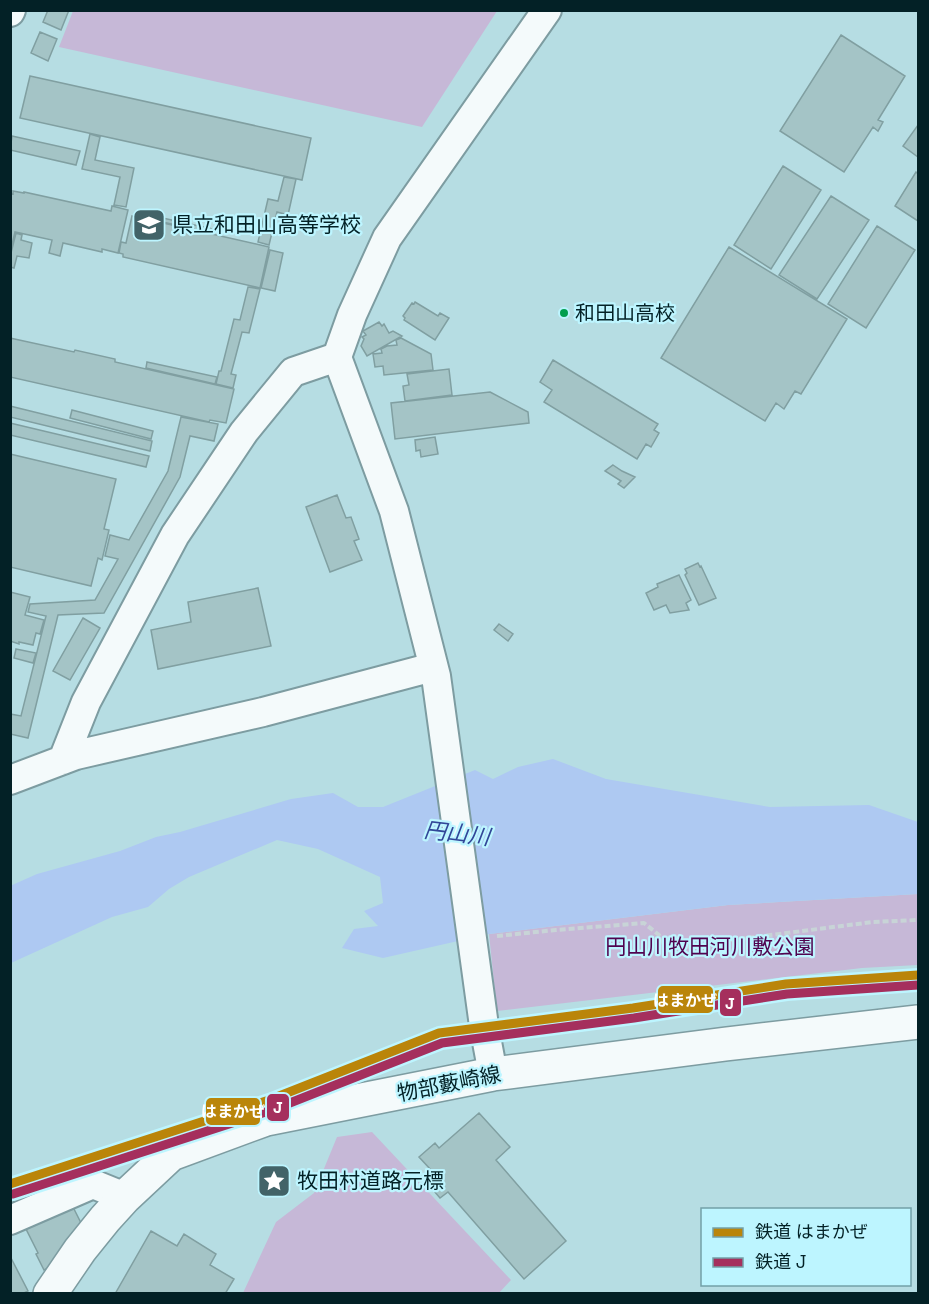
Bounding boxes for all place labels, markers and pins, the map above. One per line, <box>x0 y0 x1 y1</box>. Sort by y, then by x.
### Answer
school or university icon: 県立和田山高等学校 <box>131 207 167 243</box>
place label: 県立和田山高等学校 <box>172 211 361 238</box>
place label: 和田山高校 <box>575 300 675 326</box>
marker: 和田山高校 <box>558 307 570 319</box>
place icon: 牧田村道路元標 <box>256 1163 292 1199</box>
place label: 牧田村道路元標 <box>297 1167 444 1194</box>

